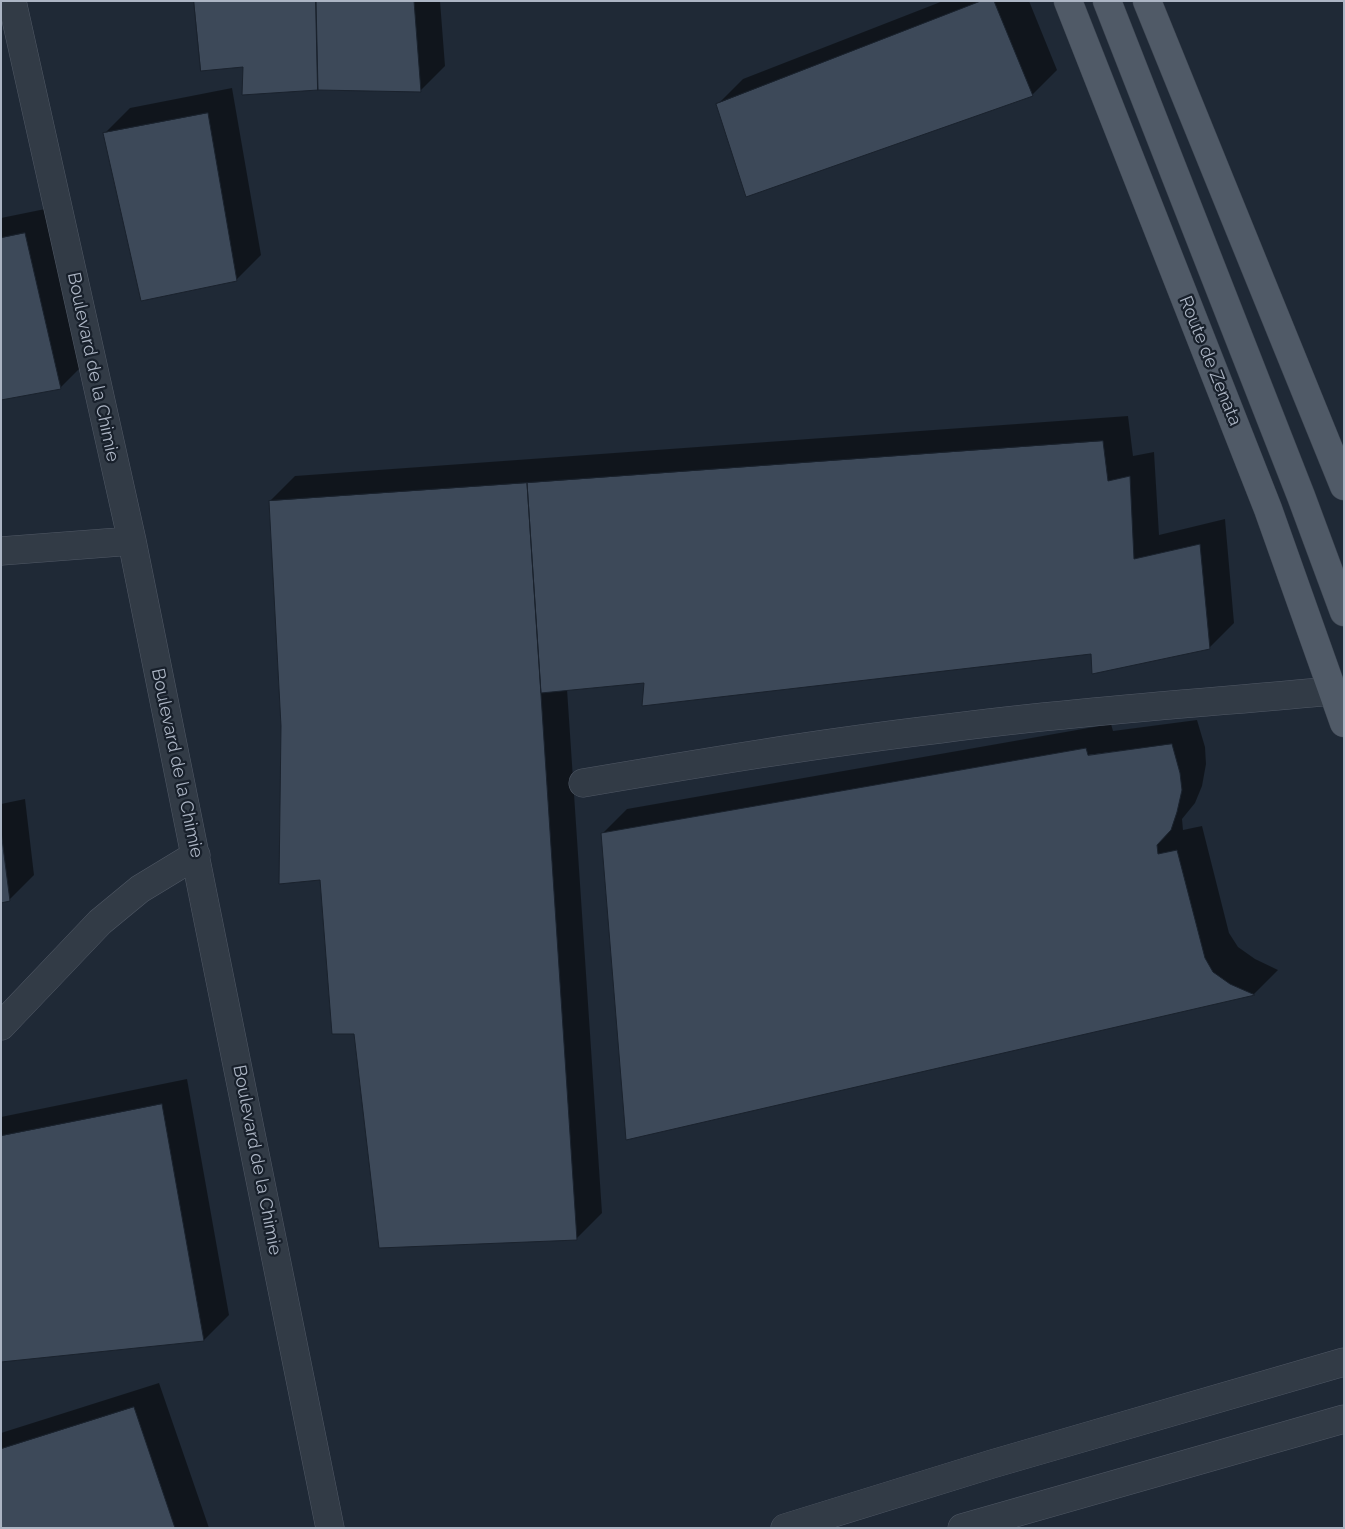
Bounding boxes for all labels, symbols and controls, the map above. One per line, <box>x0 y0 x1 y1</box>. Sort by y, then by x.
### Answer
street label: Boulevard de la Chimie <box>62 270 124 464</box>
street label: Route de Zenata <box>1174 293 1246 429</box>
street label: Boulevard de la Chimie <box>146 666 208 860</box>
street label: Boulevard de la Chimie <box>228 1063 286 1257</box>

